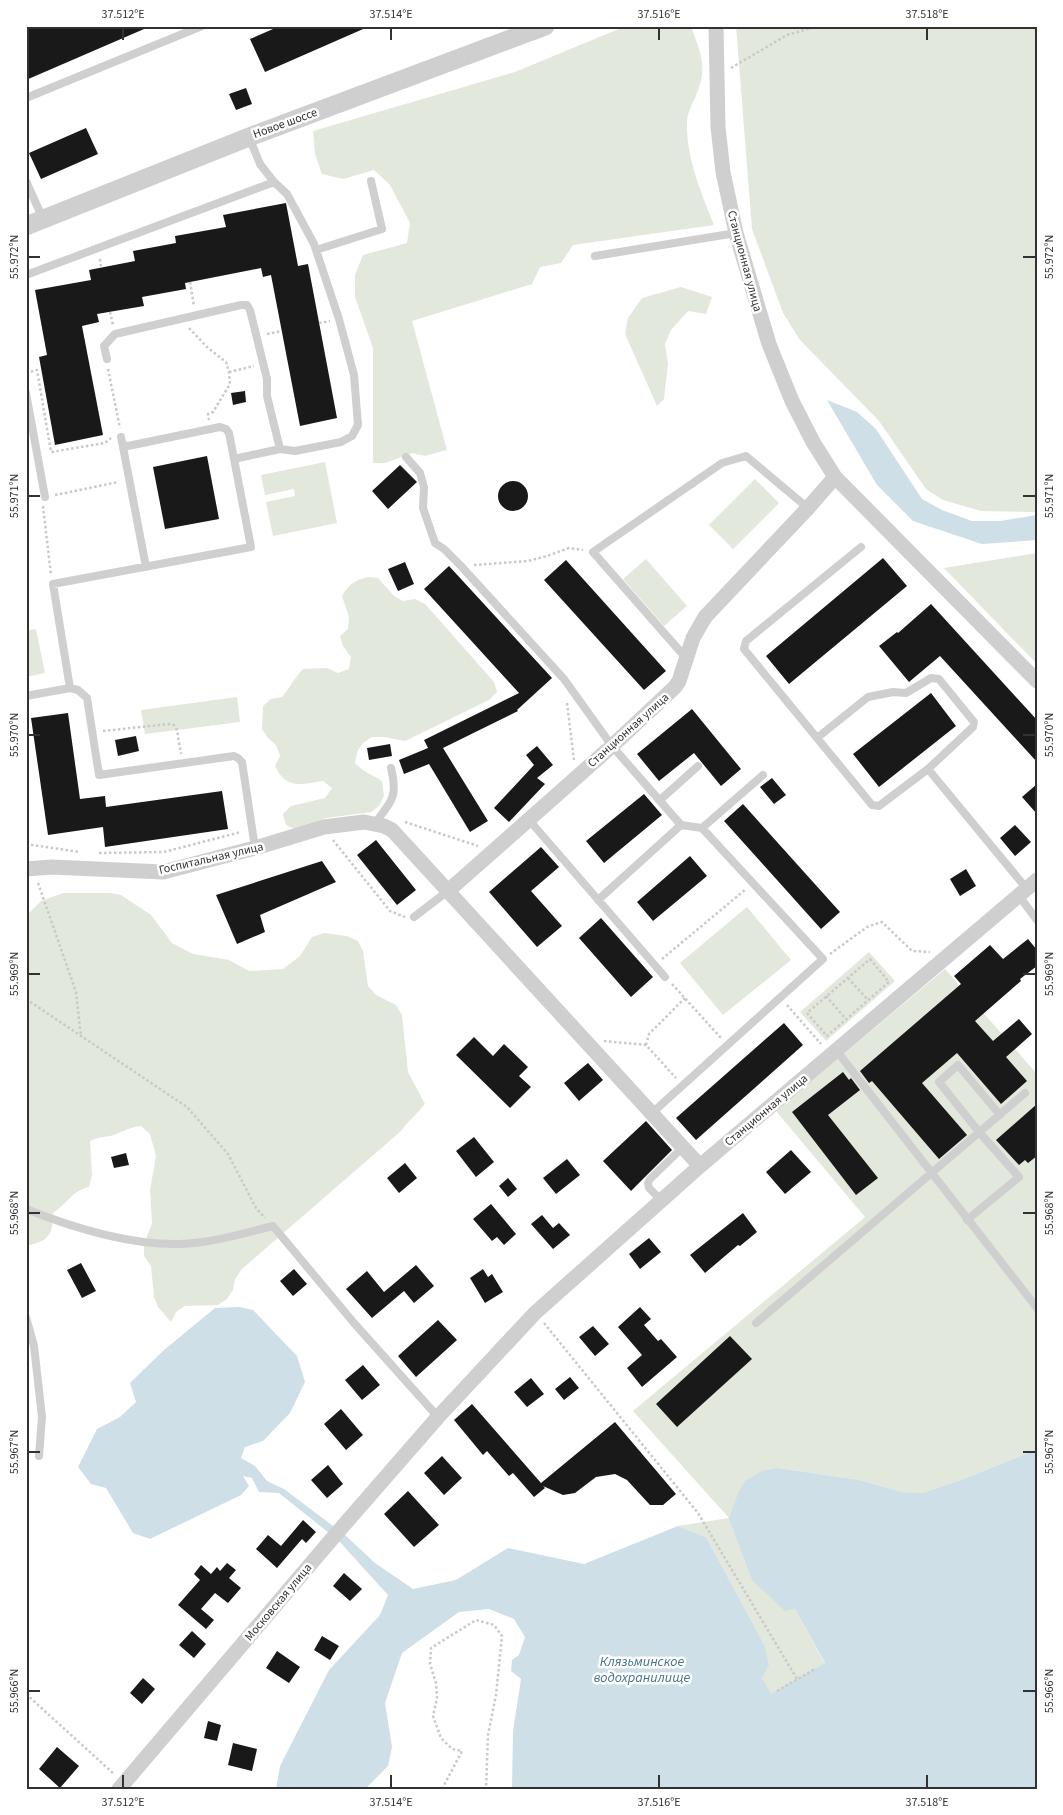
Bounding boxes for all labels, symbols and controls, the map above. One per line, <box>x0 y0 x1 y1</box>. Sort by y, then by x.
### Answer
text: 37.512°E <box>101 6 145 23</box>
text: 37.514°E <box>369 6 413 23</box>
text: 37.516°E <box>637 6 681 23</box>
text: 37.518°E <box>905 6 949 23</box>
street label: Новое шоссе <box>251 104 320 143</box>
street label: Станционная улица <box>723 209 766 314</box>
text: 55.972°N <box>6 235 23 279</box>
text: 55.972°N <box>1041 235 1058 279</box>
text: 55.971°N <box>6 474 23 518</box>
text: 55.971°N <box>1041 474 1058 518</box>
street label: Станционная улица <box>584 689 673 772</box>
text: 55.970°N <box>6 713 23 757</box>
text: 55.970°N <box>1041 713 1058 757</box>
street label: Госпитальная улица <box>157 838 265 879</box>
text: 55.969°N <box>6 952 23 996</box>
text: 55.969°N <box>1041 952 1058 996</box>
street label: Станционная улица <box>721 1070 812 1150</box>
text: 55.968°N <box>6 1191 23 1235</box>
text: 55.968°N <box>1041 1191 1058 1235</box>
text: 55.967°N <box>6 1430 23 1474</box>
text: 55.967°N <box>1041 1430 1058 1474</box>
street label: Московская улица <box>241 1560 316 1645</box>
water label: Клязьминское водохранилище <box>594 1652 691 1688</box>
text: 55.966°N <box>6 1669 23 1713</box>
text: 55.966°N <box>1041 1669 1058 1713</box>
text: 37.512°E <box>101 1794 145 1811</box>
text: 37.514°E <box>369 1794 413 1811</box>
text: 37.516°E <box>637 1794 681 1811</box>
text: 37.518°E <box>905 1794 949 1811</box>

